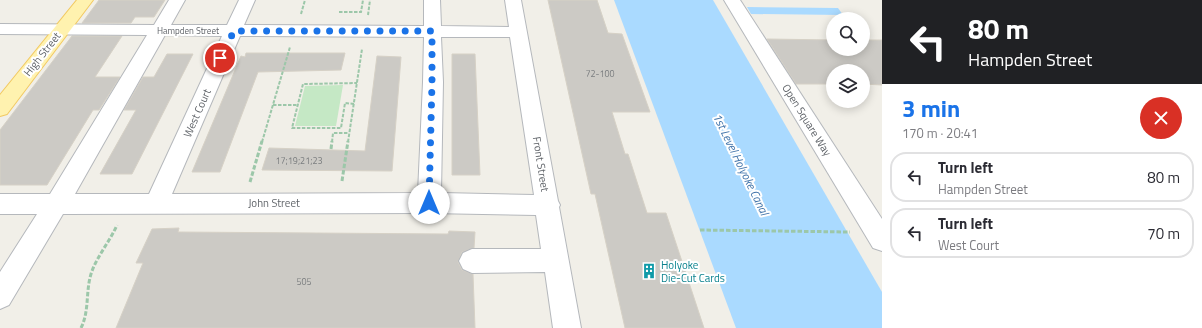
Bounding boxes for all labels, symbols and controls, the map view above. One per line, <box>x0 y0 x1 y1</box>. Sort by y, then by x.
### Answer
text: 80 m <box>968 7 1029 50</box>
map controls <box>826 12 870 108</box>
button: search <box>826 12 870 56</box>
icon: left <box>902 16 954 68</box>
street label: Hampden Street <box>157 24 220 37</box>
street label: High Street <box>20 28 64 79</box>
pin <box>203 41 237 75</box>
text: Hampden Street <box>968 46 1092 73</box>
icon: arrive <box>209 47 231 69</box>
button: layers <box>826 64 870 108</box>
house number: 72-100 <box>585 67 615 80</box>
street label: Open Square Way <box>778 81 836 160</box>
street label: West Court <box>179 86 215 140</box>
text: 3 min <box>902 90 960 126</box>
button: close <box>1140 97 1182 139</box>
water label: 1st Level Holyoke Canal <box>708 110 775 220</box>
text: 170 m · 20:41 <box>902 123 978 143</box>
street label: Front Street <box>529 135 553 193</box>
house number: 17;19;21;23 <box>275 154 323 167</box>
text: Turn left <box>938 156 993 179</box>
icon: left <box>904 166 926 188</box>
text: 80 m <box>1147 166 1180 189</box>
text: Hampden Street <box>938 179 1028 199</box>
position arrow <box>408 182 450 224</box>
street label: John Street <box>248 195 300 211</box>
text: Turn left <box>938 212 993 235</box>
icon: left <box>904 222 926 244</box>
text: 70 m <box>1147 222 1180 245</box>
text: West Court <box>938 235 999 255</box>
place label: Holyoke Die-Cut Cards <box>661 257 725 286</box>
building icon: Holyoke Die-Cut Cards <box>640 262 658 280</box>
house number: 505 <box>296 275 312 288</box>

